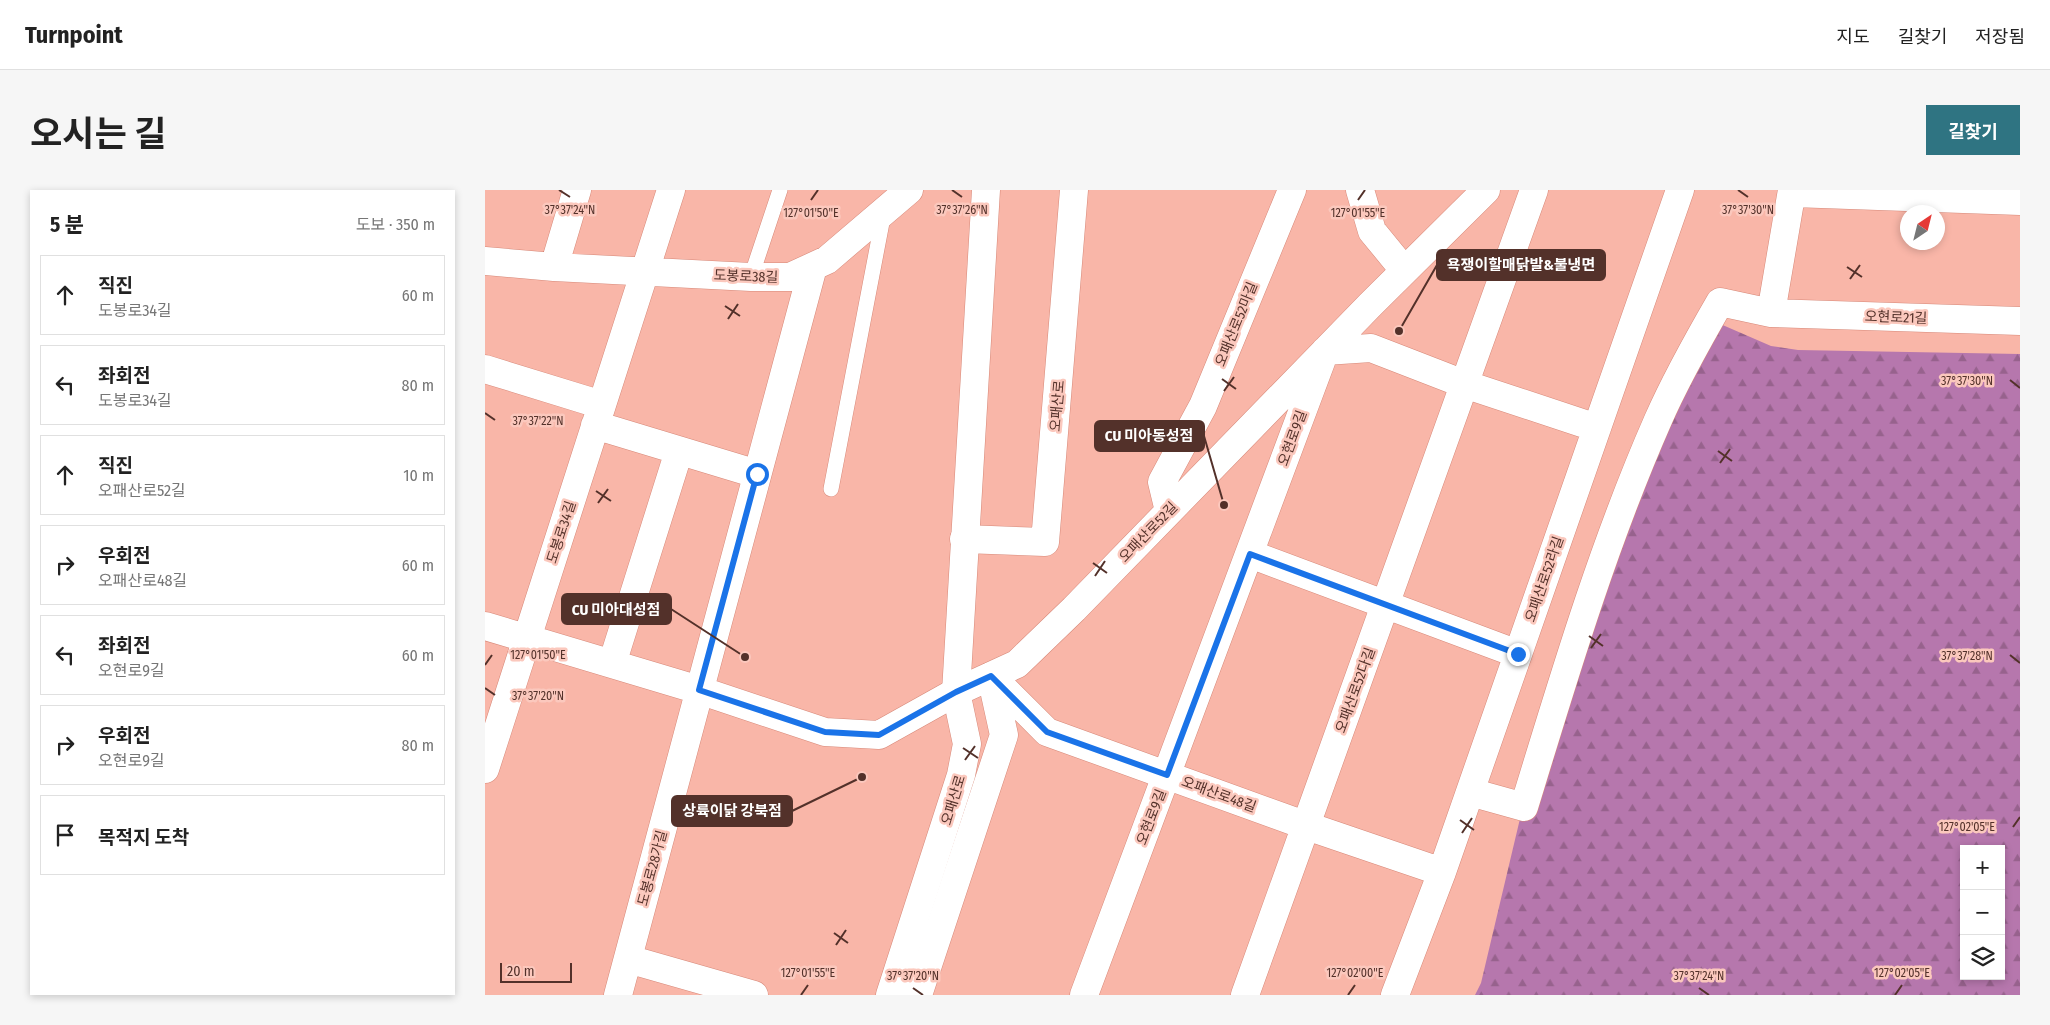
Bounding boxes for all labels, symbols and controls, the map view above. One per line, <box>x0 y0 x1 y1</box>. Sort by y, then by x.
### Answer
text: Turnpoint <box>25 21 123 49</box>
text: 지도 <box>1837 26 1870 48</box>
text: 길찾기 <box>1898 26 1947 48</box>
text: 저장됨 <box>1975 26 2025 48</box>
button: 길찾기 <box>1926 105 2020 155</box>
text: 오시는 길 <box>30 113 166 155</box>
text: 37°37'24"N <box>545 203 595 217</box>
text: 37°37'26"N <box>936 203 988 217</box>
text: 37°37'30"N <box>1722 203 1774 217</box>
north arrow <box>1900 205 1945 250</box>
text: 127°01'50"E <box>783 206 839 220</box>
text: 127°01'55"E <box>1331 206 1386 220</box>
text: 5 분 <box>50 212 84 238</box>
text: 도보 · 350 m <box>356 215 435 234</box>
callout: 욕쟁이할매닭발&불냉면 <box>1437 250 1605 280</box>
text: 욕쟁이할매닭발&불냉면 <box>1447 256 1595 274</box>
street label: 도봉로38길 <box>713 267 779 286</box>
text: 직진 <box>98 274 133 297</box>
street label: 오패산로52마길 <box>1212 279 1261 369</box>
icon: ahead <box>51 281 79 309</box>
text: 60 m <box>402 286 434 305</box>
text: 도봉로34길 <box>98 301 172 320</box>
street label: 오현로21길 <box>1864 308 1928 327</box>
text: 좌회전 <box>98 364 150 387</box>
icon: left <box>51 371 79 399</box>
text: 37°37'30"N <box>1941 374 1993 388</box>
text: 80 m <box>402 376 434 395</box>
street label: 오패산로 <box>1047 380 1068 432</box>
text: 도봉로34길 <box>98 391 172 410</box>
street label: 오현로9길 <box>1275 408 1310 468</box>
text: 37°37'22"N <box>512 414 564 428</box>
callout: CU 미아동성점 <box>1095 421 1204 451</box>
text: CU 미아동성점 <box>1105 427 1193 445</box>
text: 직진 <box>98 454 133 477</box>
icon: ahead <box>51 461 79 489</box>
route start <box>746 463 769 486</box>
text: 10 m <box>403 466 434 485</box>
text: 오패산로52길 <box>98 481 186 500</box>
street label: 도봉로34길 <box>543 499 580 565</box>
street label: 오패산로52길 <box>1116 499 1181 566</box>
street label: 오패산로52라길 <box>1522 534 1567 624</box>
text: 우회전 <box>98 544 150 567</box>
icon: right <box>51 551 79 579</box>
text: 60 m <box>402 556 434 575</box>
text: 오패산로48길 <box>98 571 187 590</box>
callout: CU 미아대성점 <box>562 594 671 624</box>
text: CU 미아대성점 <box>572 601 660 619</box>
text: 좌회전 <box>98 634 150 657</box>
icon: left <box>51 641 79 669</box>
route end <box>1507 643 1530 666</box>
street label: 오패산로52다길 <box>1332 645 1379 735</box>
text: 60 m <box>402 646 434 665</box>
text: 127°01'50"E <box>510 648 566 662</box>
text: 37°37'28"N <box>1941 649 1993 663</box>
text: 오현로9길 <box>98 661 165 680</box>
text: 37°37'20"N <box>512 689 564 703</box>
text: 우회전 <box>98 724 150 747</box>
icon: right <box>51 731 79 759</box>
text: 80 m <box>402 736 434 755</box>
text: 오현로9길 <box>98 751 165 770</box>
street label: 오패산로 <box>938 773 969 827</box>
street label: 오패산로48길 <box>1179 773 1258 816</box>
street label: 오현로9길 <box>1133 787 1170 847</box>
callout: 상륙이닭 강북점 <box>672 796 792 826</box>
text: 상륙이닭 강북점 <box>682 802 782 820</box>
text: 127°02'05"E <box>1939 820 1995 834</box>
icon: arrive <box>51 821 79 849</box>
text: 목적지 도착 <box>98 826 189 849</box>
street label: 도봉로28가길 <box>634 828 671 908</box>
map controls <box>1960 845 2005 980</box>
button: + <box>1960 845 2005 890</box>
button: − <box>1960 890 2005 935</box>
button: layers <box>1960 935 2005 980</box>
scale bar <box>500 960 573 983</box>
text: 20 m <box>507 963 535 980</box>
text: 127°01'55"E <box>781 966 836 980</box>
text: 127°02'00"E <box>1327 966 1384 980</box>
text: 127°02'05"E <box>1874 966 1930 980</box>
text: 37°37'20"N <box>887 969 939 983</box>
text: 37°37'24"N <box>1674 969 1724 983</box>

